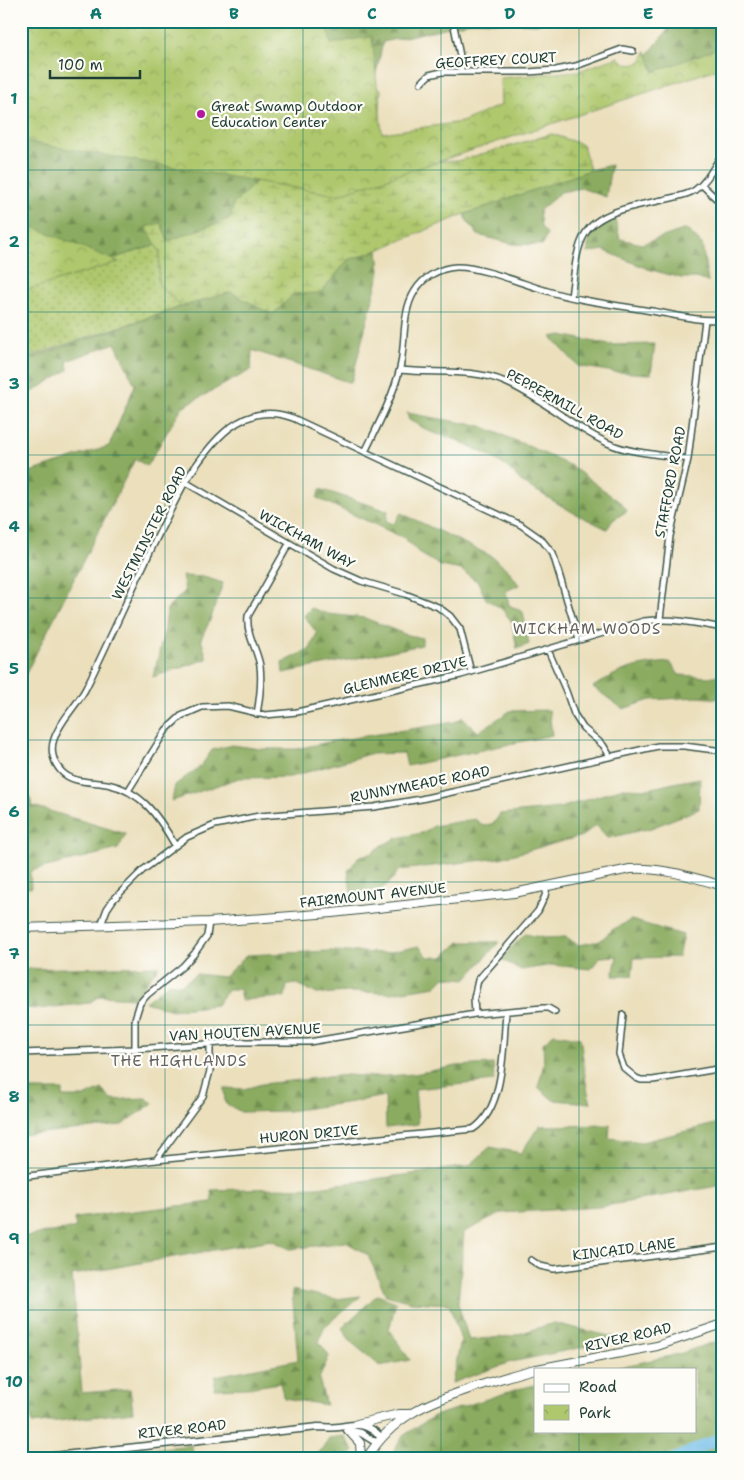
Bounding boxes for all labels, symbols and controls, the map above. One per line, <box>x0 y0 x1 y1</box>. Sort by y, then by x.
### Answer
text: A <box>90 3 102 24</box>
text: B <box>229 3 239 24</box>
text: C <box>367 3 377 24</box>
text: D <box>504 3 516 24</box>
text: E <box>643 3 653 24</box>
scale bar <box>50 48 140 80</box>
street label: GEOFFREY COURT <box>435 48 558 72</box>
text: 100 m <box>58 55 103 75</box>
text: 1 <box>10 88 18 109</box>
place label: Great Swamp Outdoor Education Center <box>211 97 364 131</box>
marker: Great Swamp Outdoor Education Center <box>195 108 207 120</box>
text: 2 <box>8 231 20 252</box>
street label: PEPPERMILL ROAD <box>503 364 627 444</box>
text: 3 <box>8 373 20 394</box>
street label: STAFFORD ROAD <box>650 425 690 539</box>
street label: WESTMINSTER ROAD <box>108 463 190 603</box>
street label: WICKHAM WAY <box>256 505 359 573</box>
text: 4 <box>8 516 20 537</box>
district label: WICKHAM WOODS <box>513 619 661 639</box>
street label: GLENMERE DRIVE <box>341 652 469 698</box>
text: 5 <box>9 658 19 679</box>
street label: RUNNYMEADE ROAD <box>349 762 491 806</box>
text: 6 <box>8 801 20 822</box>
street label: FAIRMOUNT AVENUE <box>299 878 447 912</box>
text: 7 <box>8 943 20 964</box>
street label: VAN HOUTEN AVENUE <box>168 1019 322 1045</box>
district label: THE HIGHLANDS <box>111 1051 247 1071</box>
text: 8 <box>8 1086 20 1107</box>
street label: HURON DRIVE <box>259 1121 360 1147</box>
text: 9 <box>8 1228 20 1249</box>
street label: KINCAID LANE <box>571 1234 677 1264</box>
street label: RIVER ROAD <box>583 1318 673 1356</box>
legend <box>534 1368 696 1432</box>
text: 10 <box>5 1371 23 1392</box>
text: Road <box>579 1377 617 1397</box>
text: Park <box>579 1403 611 1423</box>
street label: RIVER ROAD <box>137 1415 227 1443</box>

